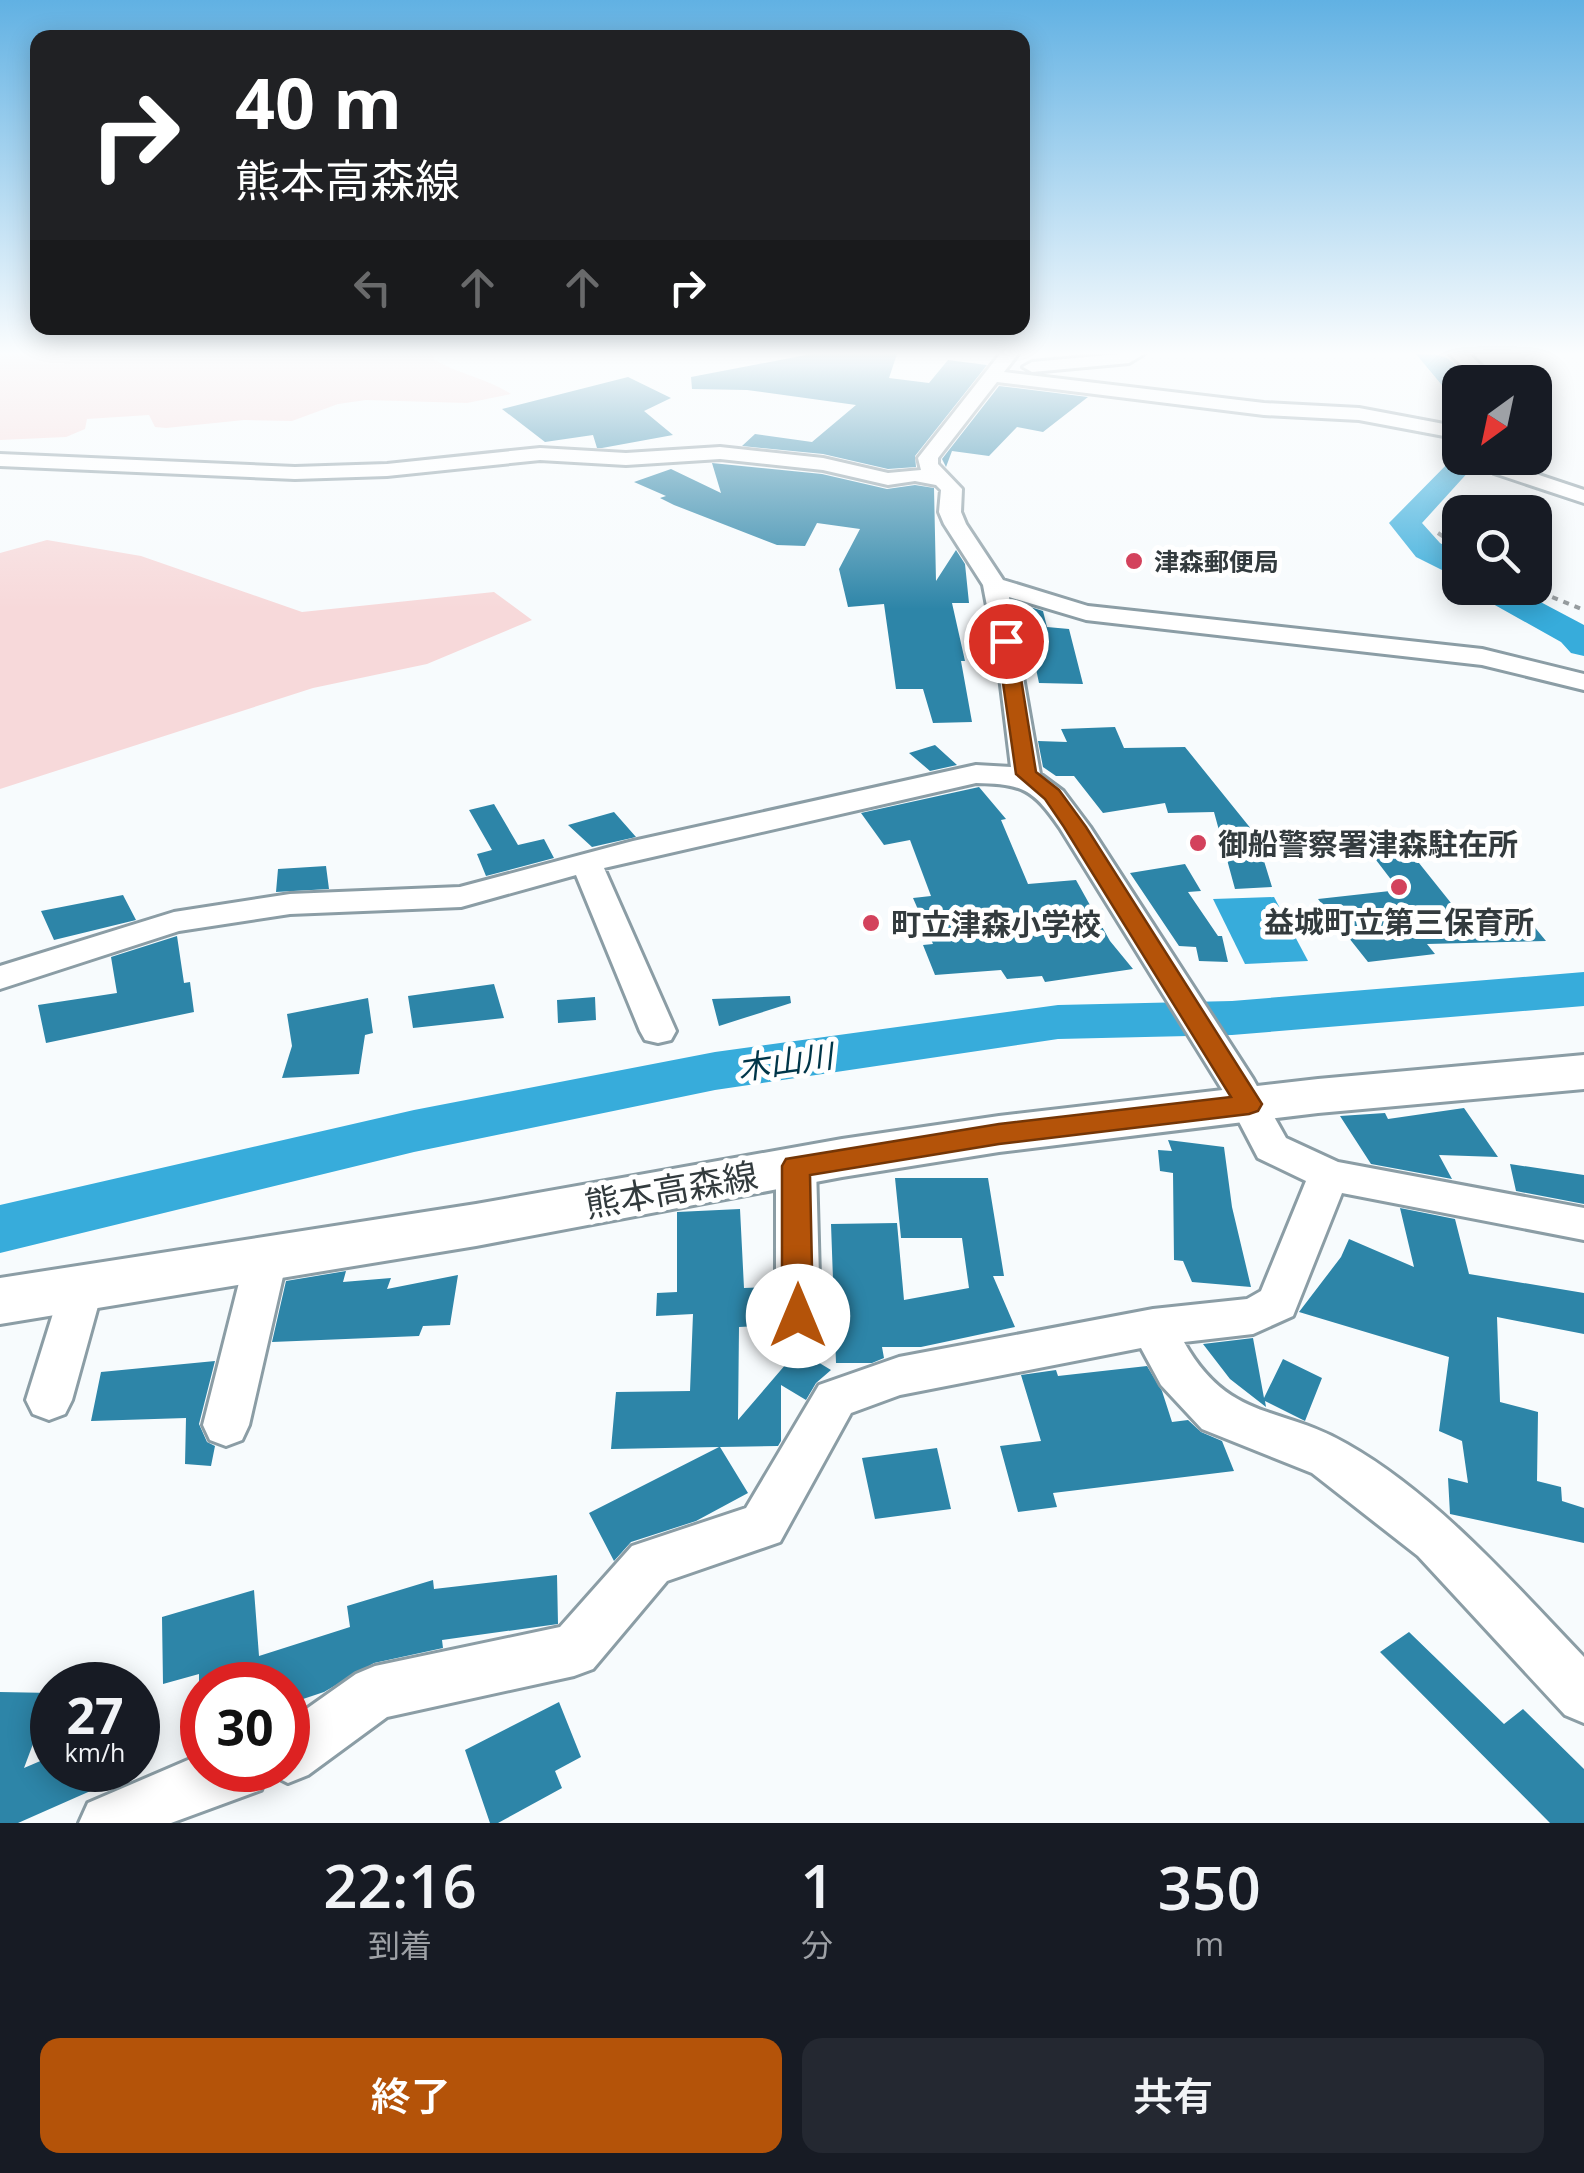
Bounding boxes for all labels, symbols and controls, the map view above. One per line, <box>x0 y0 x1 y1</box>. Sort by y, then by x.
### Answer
text: 40 m <box>235 54 402 150</box>
icon: right <box>70 70 200 200</box>
text: 熊本高森線 <box>235 149 460 210</box>
icon: left <box>345 260 400 315</box>
icon: ahead <box>450 260 505 315</box>
icon: ahead <box>555 260 610 315</box>
icon: right <box>660 260 715 315</box>
north arrow <box>1442 365 1552 475</box>
map controls <box>1442 365 1552 605</box>
button: search <box>1442 495 1552 605</box>
place label: 津森郵便局 <box>1154 544 1279 578</box>
marker: 津森郵便局 <box>1123 550 1145 572</box>
pin <box>964 599 1049 684</box>
icon: arrive <box>979 614 1034 669</box>
place label: 御船警察署津森駐在所 <box>1218 823 1518 864</box>
marker: 御船警察署津森駐在所 <box>1187 832 1209 854</box>
marker: 益城町立第三保育所 <box>1388 876 1410 898</box>
place label: 益城町立第三保育所 <box>1264 901 1534 942</box>
place label: 町立津森小学校 <box>891 903 1101 944</box>
marker: 町立津森小学校 <box>860 912 882 934</box>
water label: 木山川 <box>734 1033 838 1089</box>
street label: 熊本高森線 <box>581 1151 761 1227</box>
position arrow <box>746 1264 850 1368</box>
speed limit sign: 30 <box>180 1662 310 1792</box>
text: 27 <box>66 1681 124 1749</box>
text: km/h <box>65 1735 125 1769</box>
text: 22:16 <box>323 1844 477 1926</box>
text: 1 <box>800 1844 835 1926</box>
text: 350 <box>1158 1846 1261 1928</box>
text: m <box>1194 1922 1224 1965</box>
text: 到着 <box>368 1923 432 1966</box>
text: 分 <box>801 1923 833 1966</box>
button: 終了 <box>40 2038 782 2153</box>
button: 共有 <box>802 2038 1544 2153</box>

